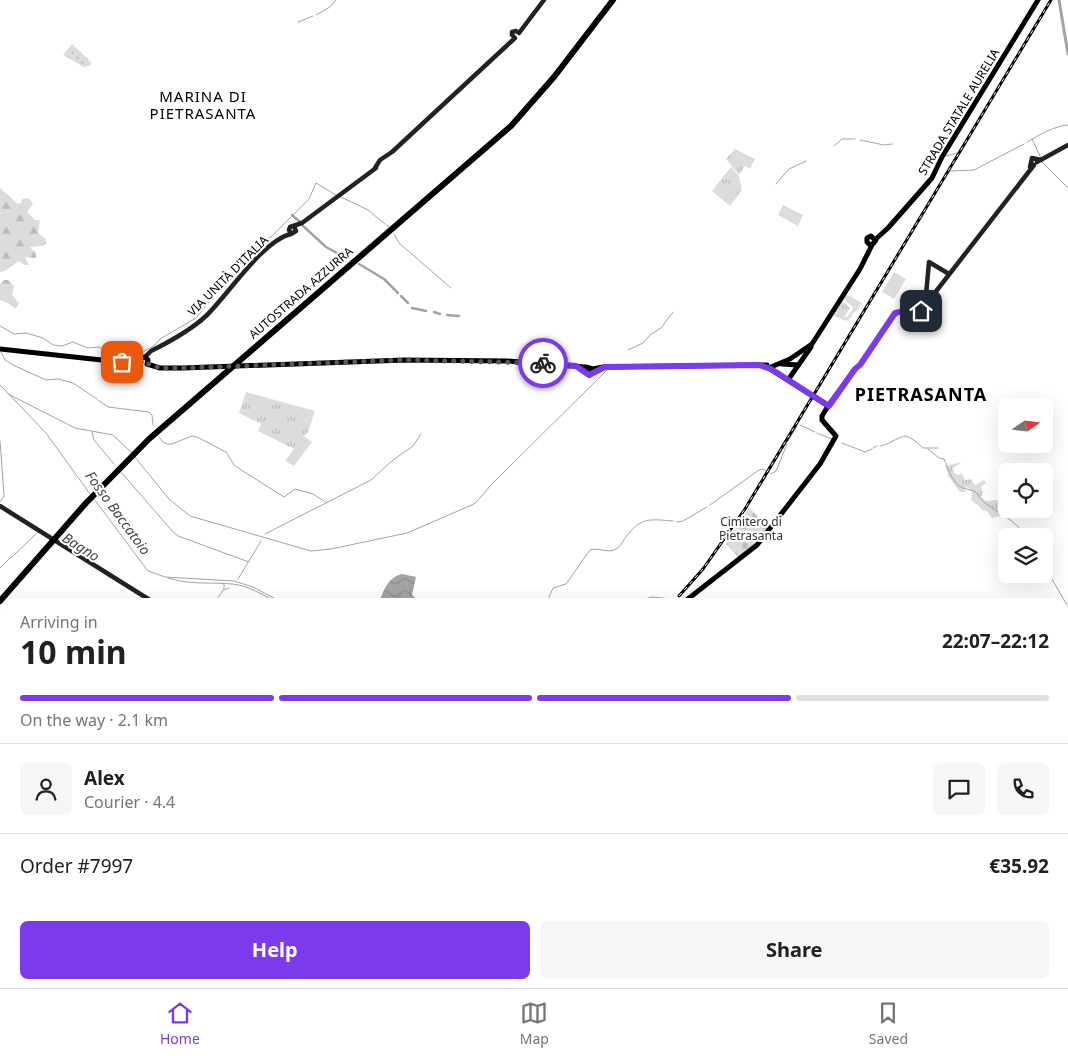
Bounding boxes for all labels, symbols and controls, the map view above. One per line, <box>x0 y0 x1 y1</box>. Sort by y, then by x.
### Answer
street label: STRADA STATALE AURELIA <box>914 45 1003 178</box>
district label: MARINA DI PIETRASANTA <box>150 86 256 123</box>
street label: VIA UNITÀ D'ITALIA <box>184 231 272 320</box>
street label: AUTOSTRADA AZZURRA <box>245 242 357 343</box>
pin <box>900 290 942 332</box>
icon: home <box>907 297 935 325</box>
courier <box>518 338 568 388</box>
pin <box>101 341 143 383</box>
icon: bag <box>108 348 136 376</box>
icon: bike <box>529 349 557 377</box>
district label: PIETRASANTA <box>855 382 987 406</box>
north arrow <box>998 398 1052 452</box>
map controls <box>998 398 1053 583</box>
button: locate <box>998 463 1053 518</box>
water label: Fosso Baccatoio <box>82 467 155 559</box>
park label: Cimitero di Pietrasanta <box>719 513 783 544</box>
water label: Bagno <box>59 528 104 565</box>
button: layers <box>998 528 1053 583</box>
text: Arriving in <box>20 611 98 633</box>
text: 22:07–22:12 <box>942 628 1049 654</box>
text: 10 min <box>20 630 127 673</box>
text: On the way · 2.1 km <box>20 709 168 731</box>
button: person <box>20 763 72 815</box>
button: chat <box>933 763 985 815</box>
button: phone <box>997 763 1049 815</box>
text: Alex <box>84 765 125 791</box>
text: Courier · 4.4 <box>84 791 175 813</box>
text: Order #7997 <box>20 853 133 879</box>
text: €35.92 <box>989 853 1049 879</box>
button: Help <box>20 921 530 979</box>
button: Share <box>540 921 1049 979</box>
tab: Home <box>160 999 200 1048</box>
tab: Map <box>520 999 549 1048</box>
tab: Saved <box>869 999 908 1048</box>

